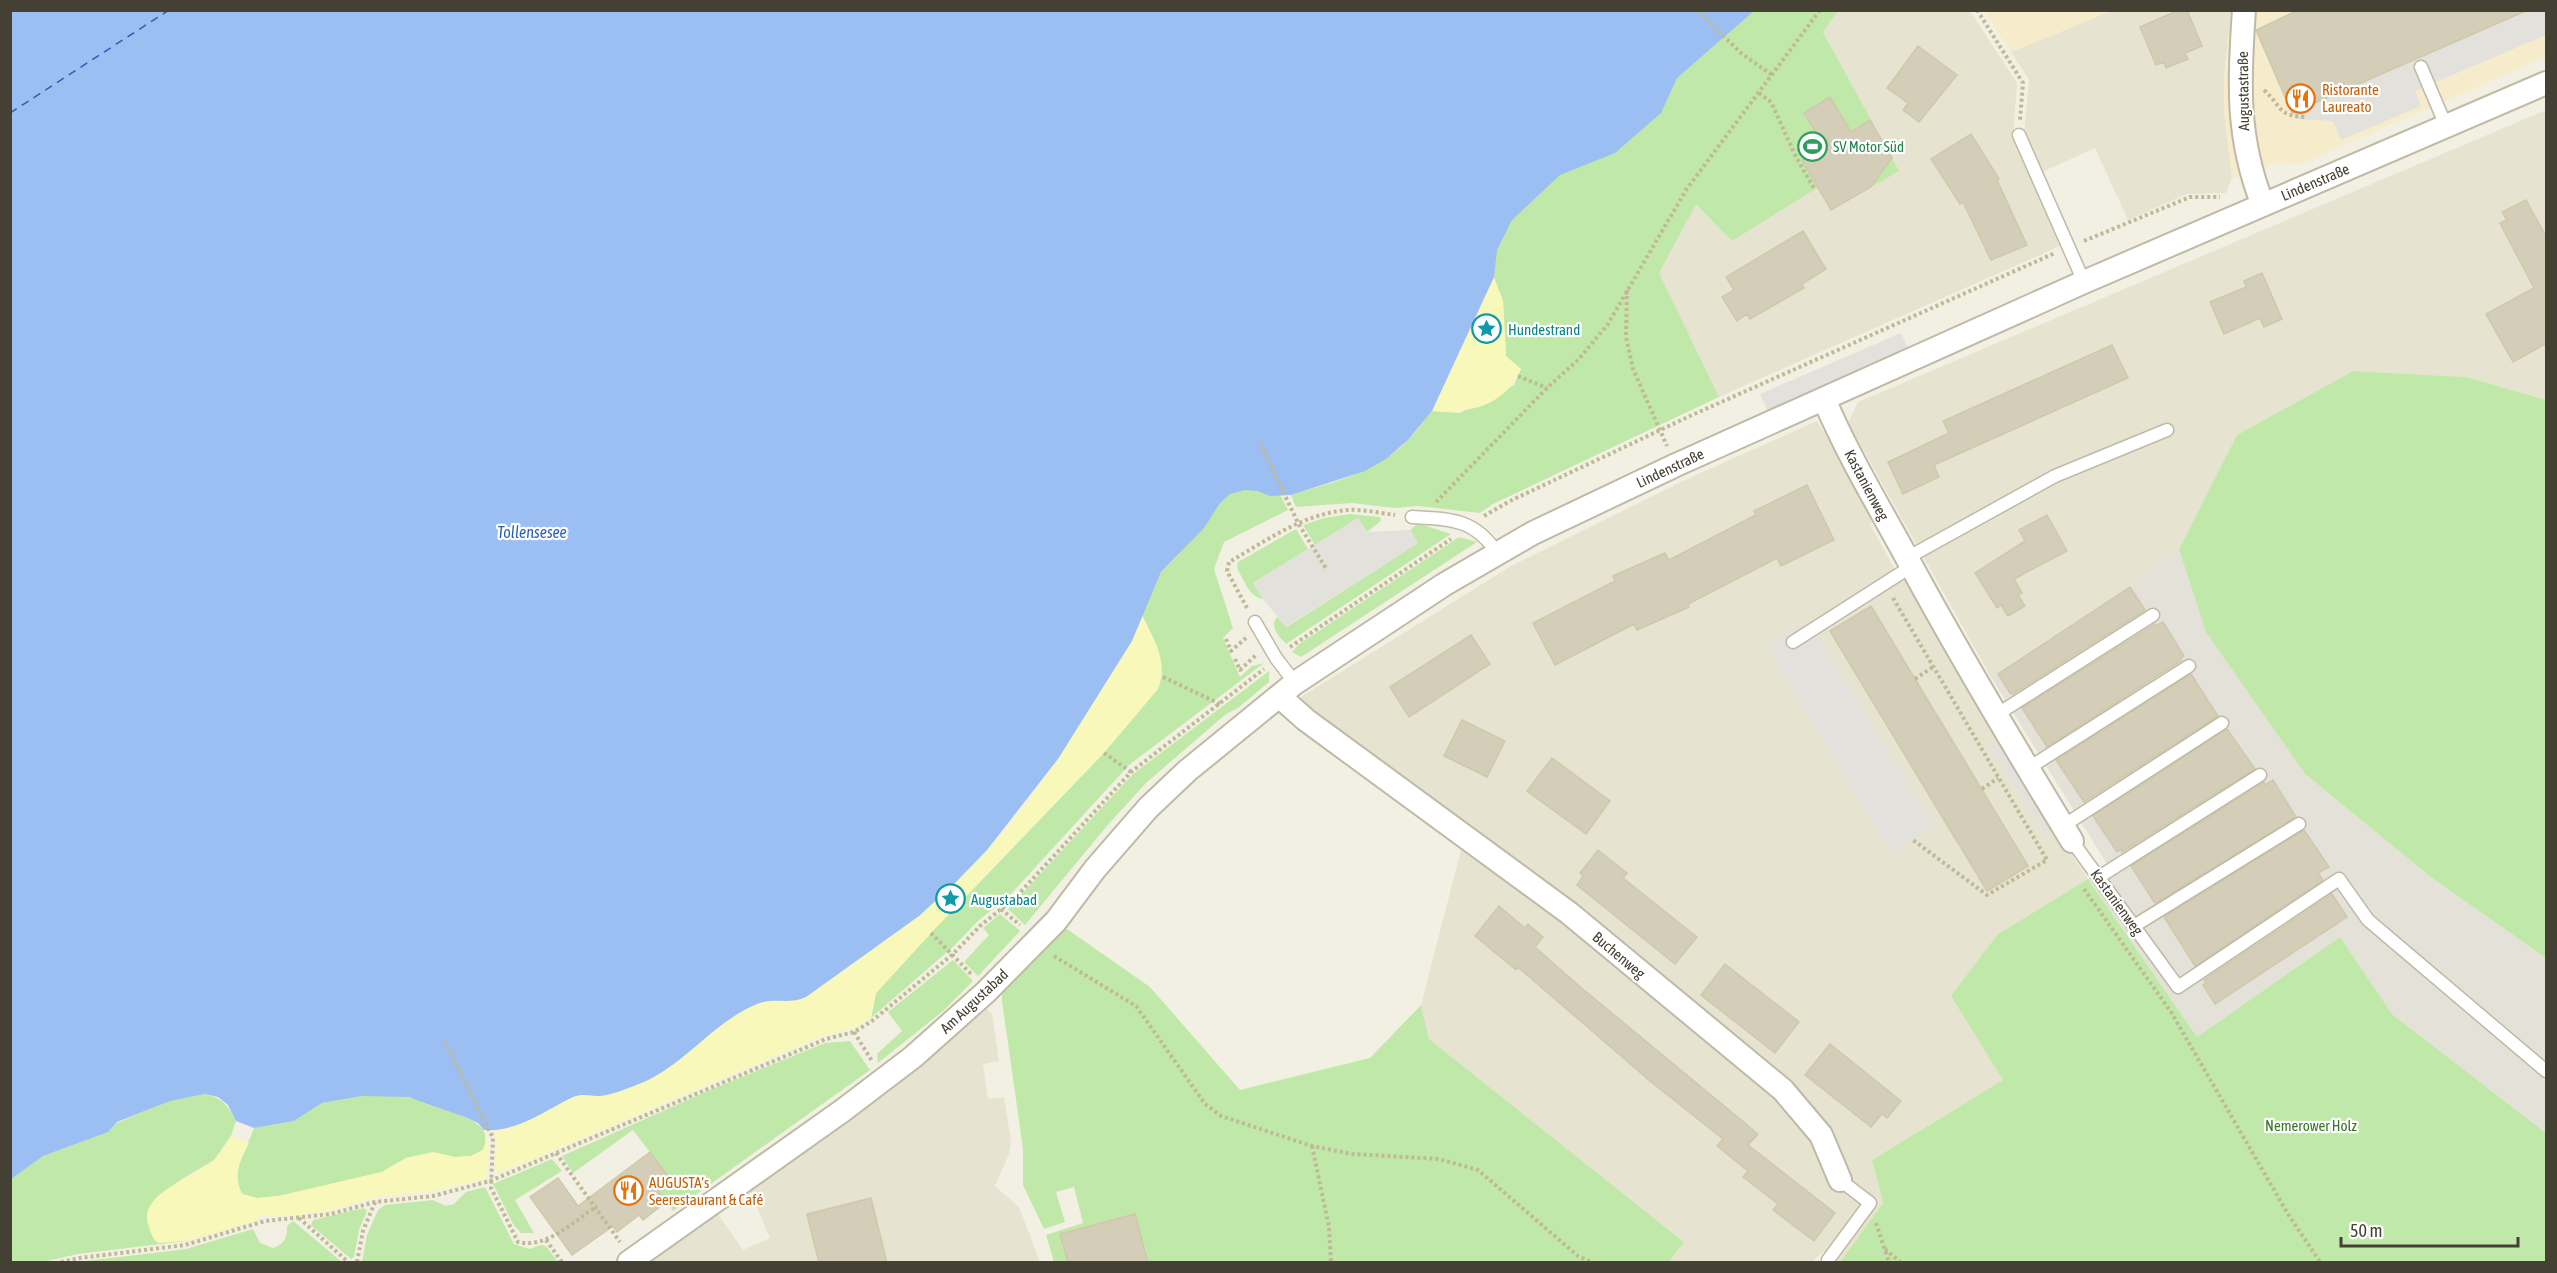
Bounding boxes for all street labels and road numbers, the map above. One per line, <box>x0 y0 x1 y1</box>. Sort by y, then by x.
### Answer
street label: Augustastraße <box>2234 51 2252 131</box>
street label: Lindenstraße <box>2278 160 2352 204</box>
street label: Lindenstraße <box>1634 445 1707 491</box>
street label: Kastanienweg <box>1841 447 1893 524</box>
street label: Kastanienweg <box>2087 866 2147 939</box>
street label: Buchenweg <box>1589 928 1649 982</box>
street label: Am Augustabad <box>937 965 1011 1037</box>

